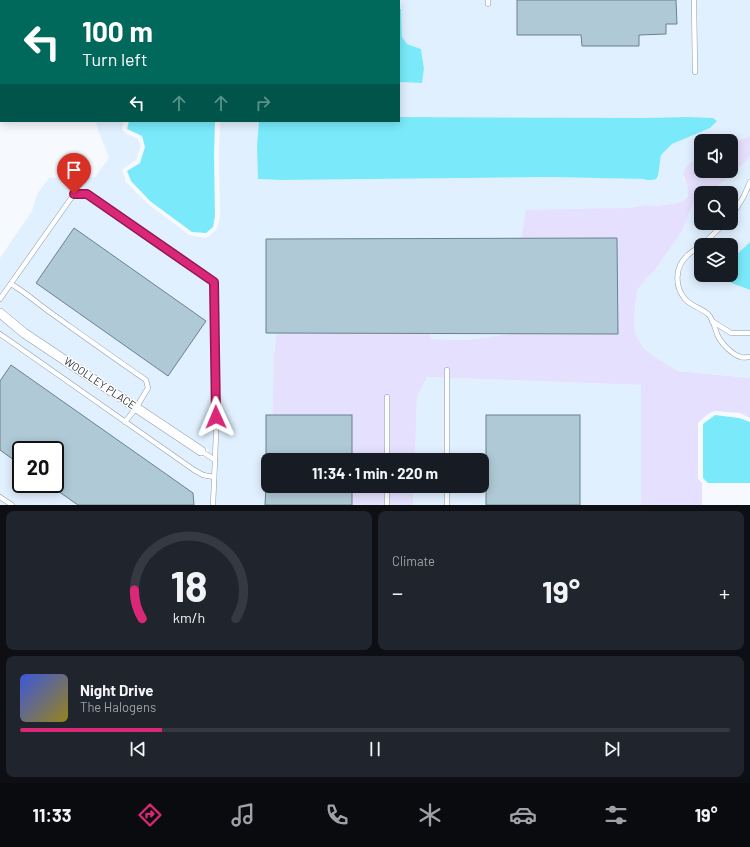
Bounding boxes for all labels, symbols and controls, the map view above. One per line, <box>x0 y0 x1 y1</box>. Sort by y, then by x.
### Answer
text: 100 m <box>82 14 153 48</box>
icon: left <box>16 16 68 68</box>
text: Turn left <box>82 48 148 70</box>
icon: left <box>126 92 148 114</box>
icon: ahead <box>168 92 190 114</box>
icon: ahead <box>210 92 232 114</box>
icon: right <box>252 92 274 114</box>
map controls <box>694 134 738 282</box>
button: sound <box>694 134 738 178</box>
pin <box>57 153 91 194</box>
icon: arrive <box>63 159 85 181</box>
button: search <box>694 186 738 230</box>
button: layers <box>694 238 738 282</box>
street label: WOOLLEY PLACE <box>62 354 139 412</box>
position arrow <box>195 396 237 438</box>
speed limit sign: 20 <box>12 441 64 493</box>
text: 11:34 · 1 min · 220 m <box>312 464 438 482</box>
text: Climate <box>392 553 435 569</box>
text: 18 <box>170 559 208 609</box>
text: 19° <box>542 573 580 609</box>
text: − <box>392 579 403 605</box>
text: + <box>719 579 730 605</box>
text: km/h <box>173 608 205 625</box>
text: Night Drive <box>80 681 153 699</box>
text: The Halogens <box>80 699 156 715</box>
icon: previous <box>127 738 149 760</box>
icon: pause <box>364 738 386 760</box>
icon: next <box>601 738 623 760</box>
icon: directions <box>136 801 164 829</box>
icon: music <box>229 801 257 829</box>
icon: phone <box>323 801 351 829</box>
icon: climate <box>416 801 444 829</box>
icon: car <box>509 801 537 829</box>
icon: filters <box>602 801 630 829</box>
text: 11:33 <box>33 804 71 826</box>
text: 19° <box>695 804 717 826</box>

